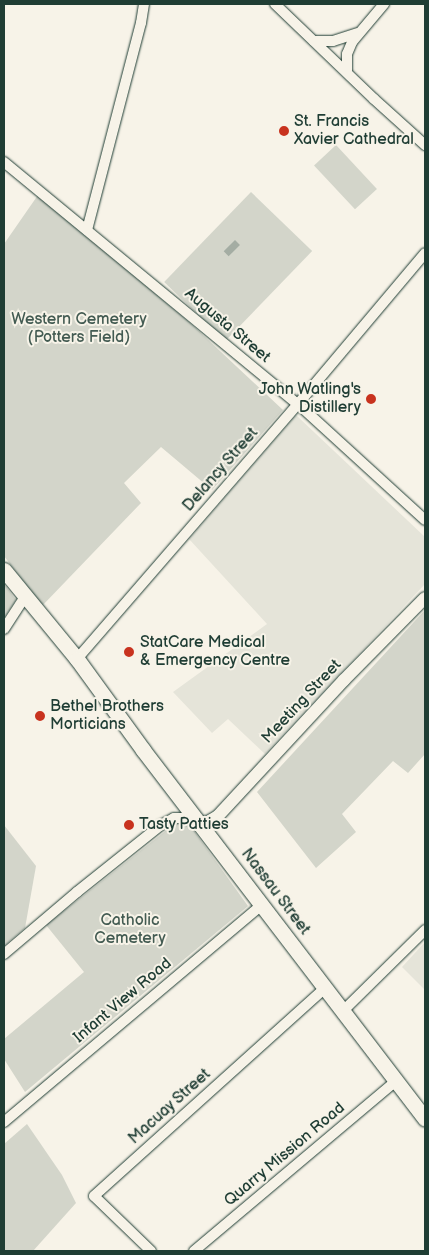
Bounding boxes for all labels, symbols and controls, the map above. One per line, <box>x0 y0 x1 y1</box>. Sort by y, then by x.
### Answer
place label: St. Francis Xavier Cathedral <box>294 112 414 150</box>
marker: St. Francis Xavier Cathedral <box>278 125 290 137</box>
street label: Augusta Street <box>180 284 274 368</box>
park label: Western Cemetery (Potters Field) <box>11 310 147 348</box>
place label: John Watling's Distillery <box>258 380 361 418</box>
marker: John Watling's Distillery <box>365 393 377 405</box>
street label: Delancy Street <box>179 424 263 516</box>
place label: StatCare Medical & Emergency Centre <box>140 633 291 671</box>
marker: StatCare Medical & Emergency Centre <box>122 645 136 659</box>
street label: Meeting Street <box>258 656 346 748</box>
place label: Bethel Brothers Morticians <box>50 697 164 735</box>
marker: Bethel Brothers Morticians <box>34 710 46 722</box>
place label: Tasty Patties <box>139 815 230 835</box>
marker: Tasty Patties <box>123 819 135 831</box>
street label: Nassau Street <box>236 845 314 939</box>
park label: Catholic Cemetery <box>94 911 166 949</box>
street label: Infant View Road <box>70 954 176 1048</box>
street label: Macuay Street <box>125 1065 215 1149</box>
street label: Quarry Mission Road <box>220 1099 350 1211</box>

